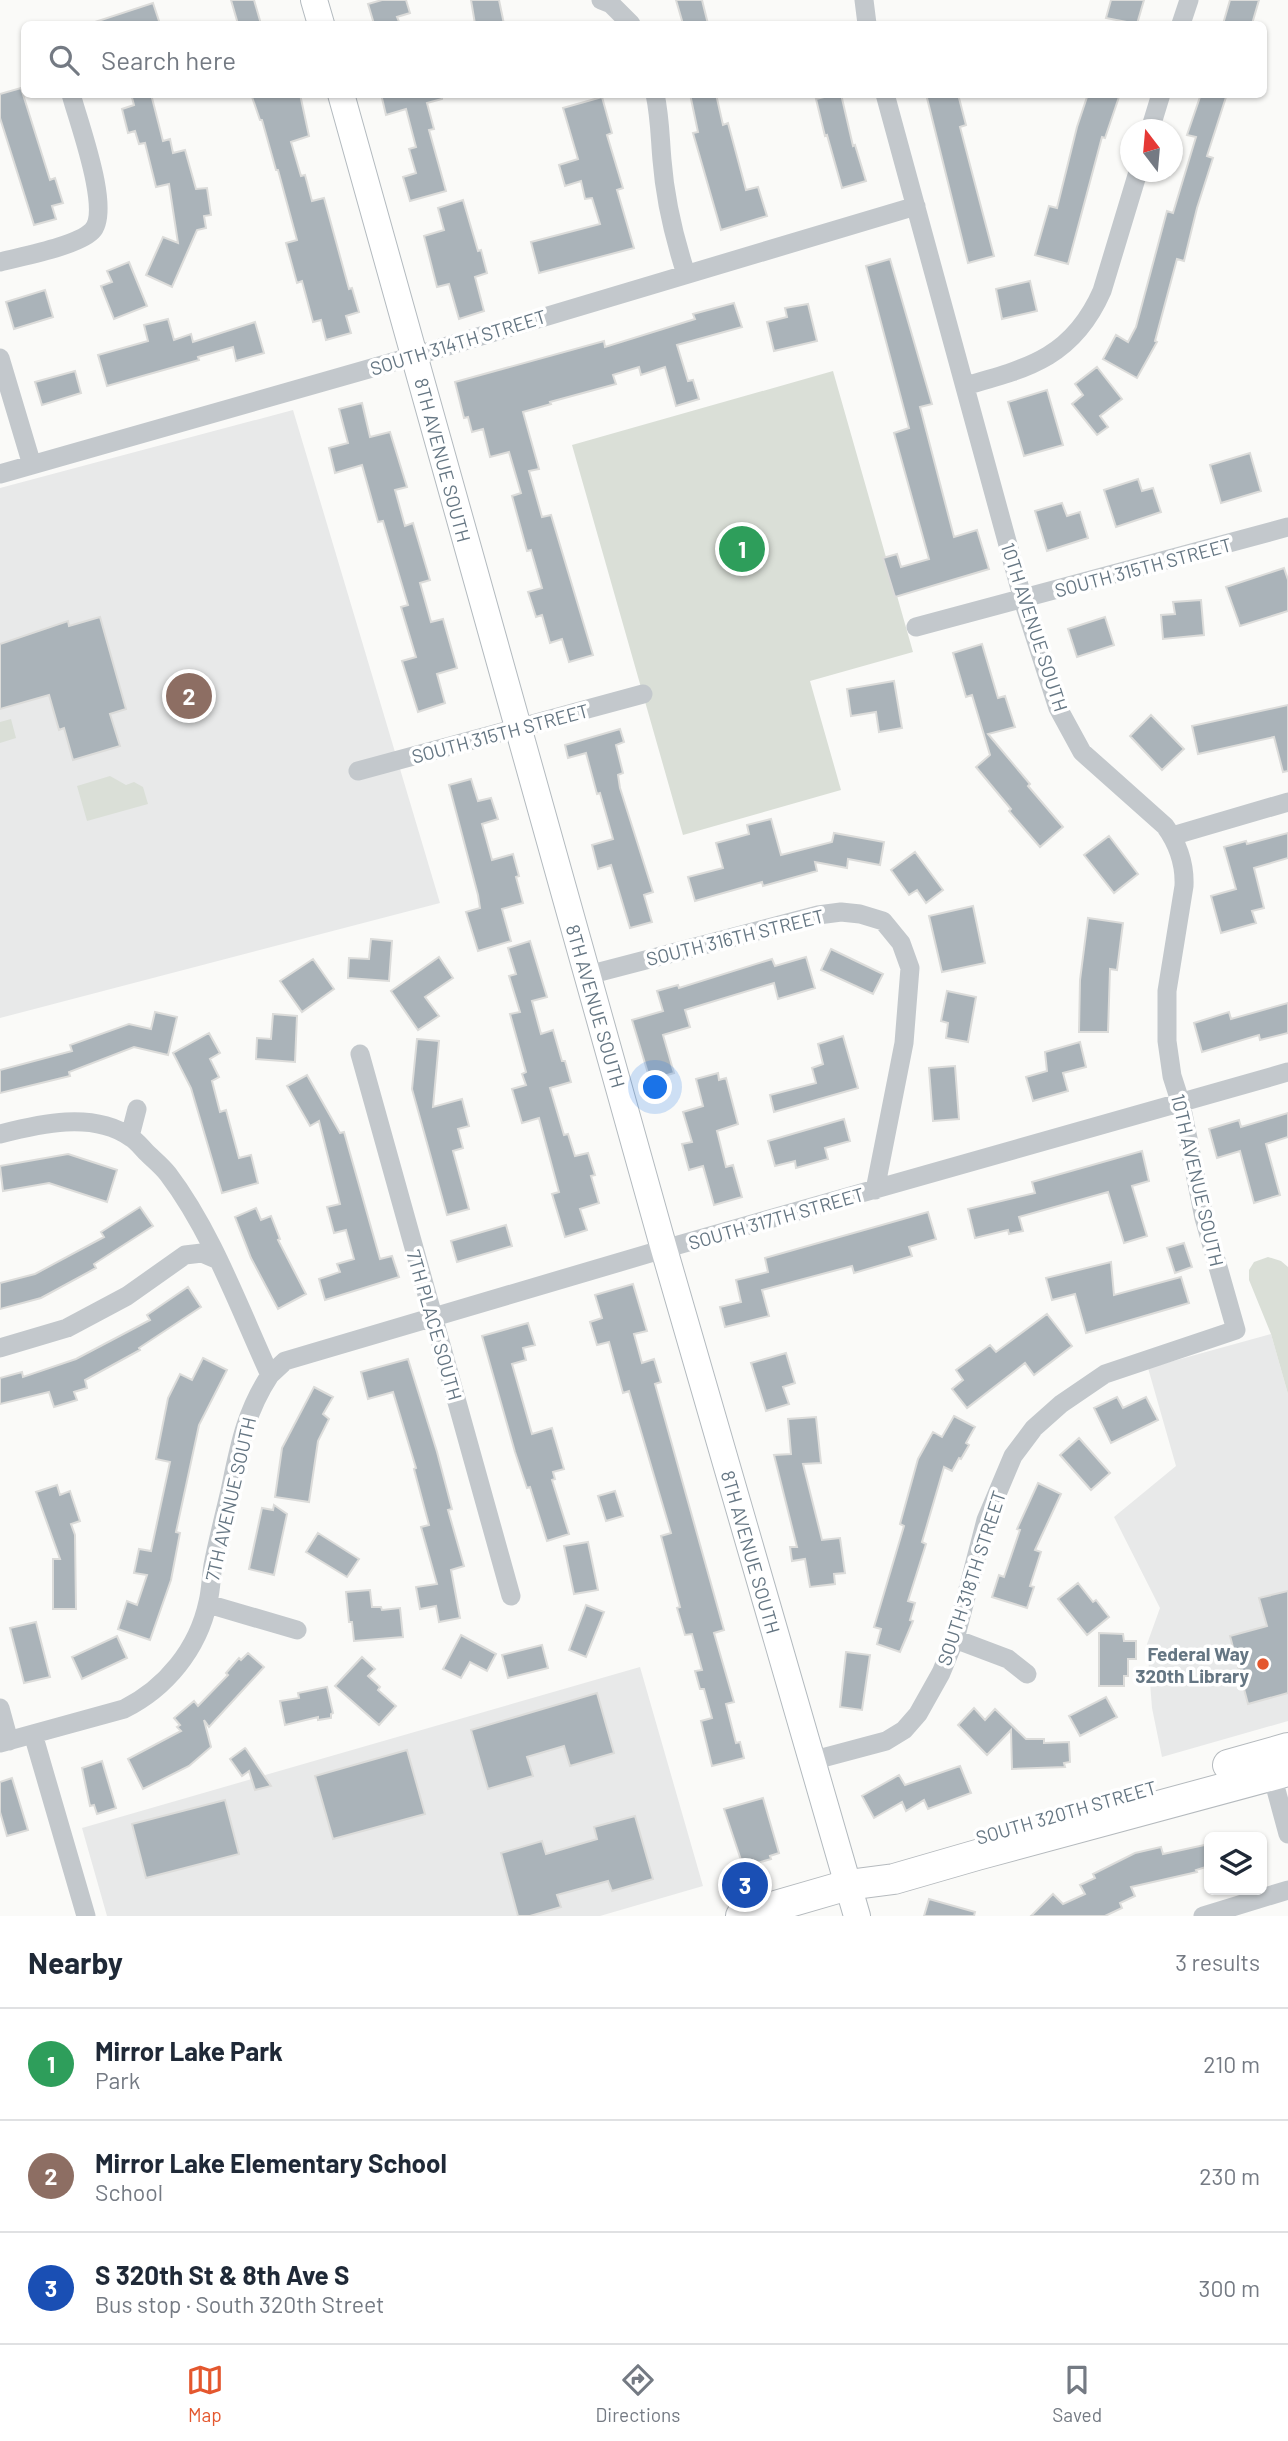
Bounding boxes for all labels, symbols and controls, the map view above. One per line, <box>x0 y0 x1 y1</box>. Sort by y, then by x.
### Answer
search box <box>21 21 1267 98</box>
icon: search <box>45 41 83 79</box>
text: Search here <box>101 44 236 75</box>
north arrow <box>1120 119 1183 182</box>
street label: SOUTH 314TH STREET <box>367 304 549 380</box>
street label: 8TH AVENUE SOUTH <box>410 375 476 545</box>
pin: 1 <box>719 523 765 575</box>
street label: SOUTH 315TH STREET <box>1052 532 1234 602</box>
street label: 10TH AVENUE SOUTH <box>997 540 1073 714</box>
pin: 2 <box>166 670 212 722</box>
street label: SOUTH 315TH STREET <box>409 698 591 768</box>
street label: SOUTH 316TH STREET <box>644 904 826 970</box>
street label: 8TH AVENUE SOUTH <box>562 922 630 1090</box>
your location <box>638 1070 672 1104</box>
street label: 10TH AVENUE SOUTH <box>1167 1091 1229 1269</box>
street label: SOUTH 317TH STREET <box>686 1182 866 1254</box>
street label: 7TH PLACE SOUTH <box>403 1247 467 1403</box>
street label: 7TH AVENUE SOUTH <box>200 1415 260 1583</box>
street label: 8TH AVENUE SOUTH <box>717 1468 785 1636</box>
street label: SOUTH 318TH STREET <box>932 1488 1010 1668</box>
place label: Federal Way 320th Library <box>1135 1642 1249 1687</box>
marker: Federal Way 320th Library <box>1255 1656 1271 1672</box>
street label: SOUTH 320TH STREET <box>973 1775 1159 1849</box>
map controls <box>1204 1832 1267 1895</box>
button: layers <box>1204 1832 1267 1895</box>
pin: 3 <box>722 1859 768 1911</box>
text: Nearby <box>28 1944 123 1980</box>
text: 3 results <box>1175 1948 1260 1976</box>
text: Mirror Lake Park <box>95 2035 283 2066</box>
text: 1 <box>47 2050 55 2078</box>
text: 210 m <box>1203 2050 1260 2078</box>
text: Park <box>95 2066 140 2094</box>
text: Mirror Lake Elementary School <box>95 2147 447 2178</box>
text: 2 <box>45 2162 57 2190</box>
text: 230 m <box>1199 2162 1260 2190</box>
text: School <box>95 2178 163 2206</box>
text: S 320th St & 8th Ave S <box>95 2259 349 2290</box>
text: 3 <box>45 2274 57 2302</box>
text: 300 m <box>1199 2274 1260 2302</box>
text: Bus stop · South 320th Street <box>95 2290 384 2318</box>
tab: Map <box>186 2361 224 2426</box>
tab: Directions <box>596 2361 681 2426</box>
tab: Saved <box>1052 2361 1102 2426</box>

